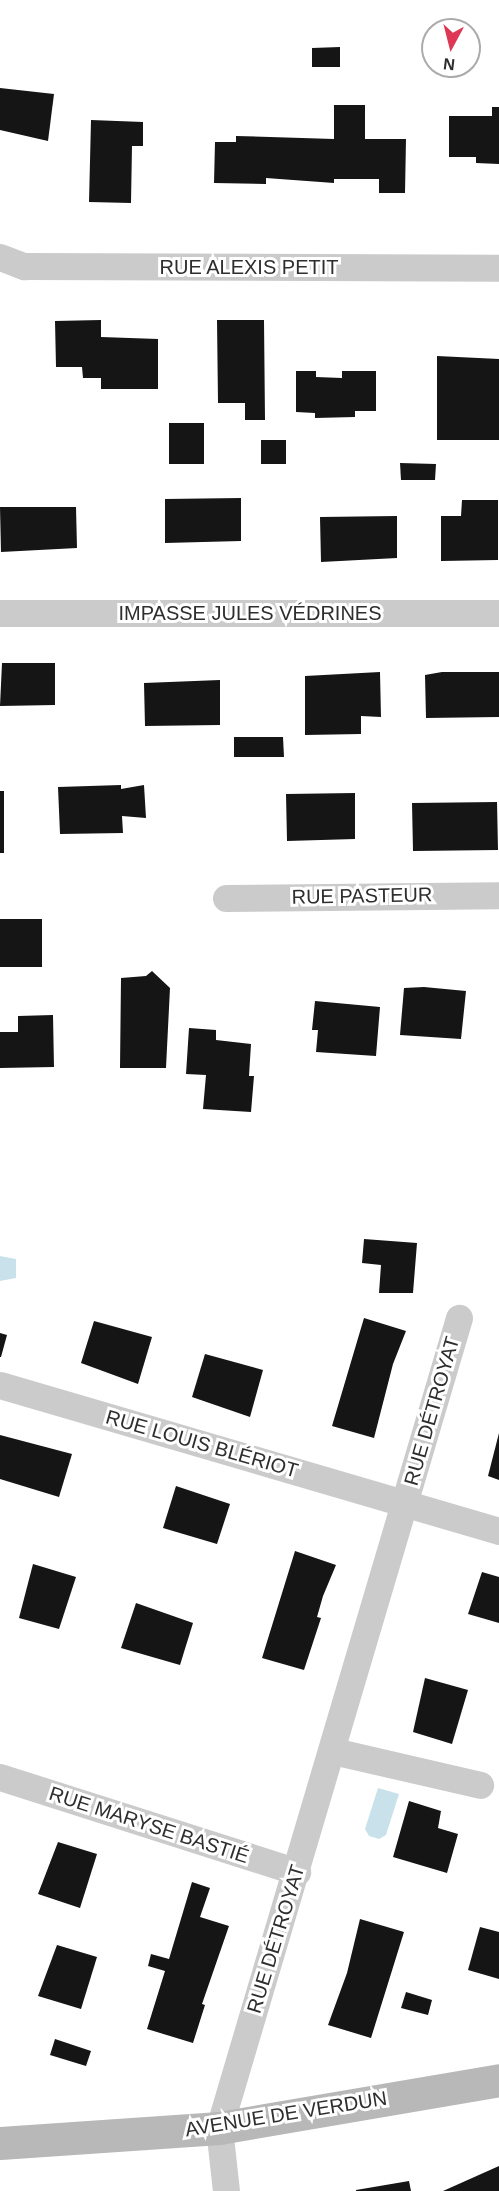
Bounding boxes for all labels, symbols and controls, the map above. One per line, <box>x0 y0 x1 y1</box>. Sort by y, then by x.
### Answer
north arrow <box>421 18 481 78</box>
text: N <box>442 55 456 74</box>
street label: RUE ALEXIS PETIT <box>159 255 339 279</box>
street label: IMPASSE JULES VÉDRINES <box>118 601 382 625</box>
street label: RUE PASTEUR <box>291 883 433 909</box>
street label: RUE DÉTROYAT <box>399 1334 465 1488</box>
street label: RUE LOUIS BLÉRIOT <box>103 1405 301 1483</box>
street label: RUE MARYSE BASTIÉ <box>46 1781 252 1869</box>
street label: RUE DÉTROYAT <box>242 1862 310 2016</box>
street label: AVENUE DE VERDUN <box>183 2086 389 2142</box>

